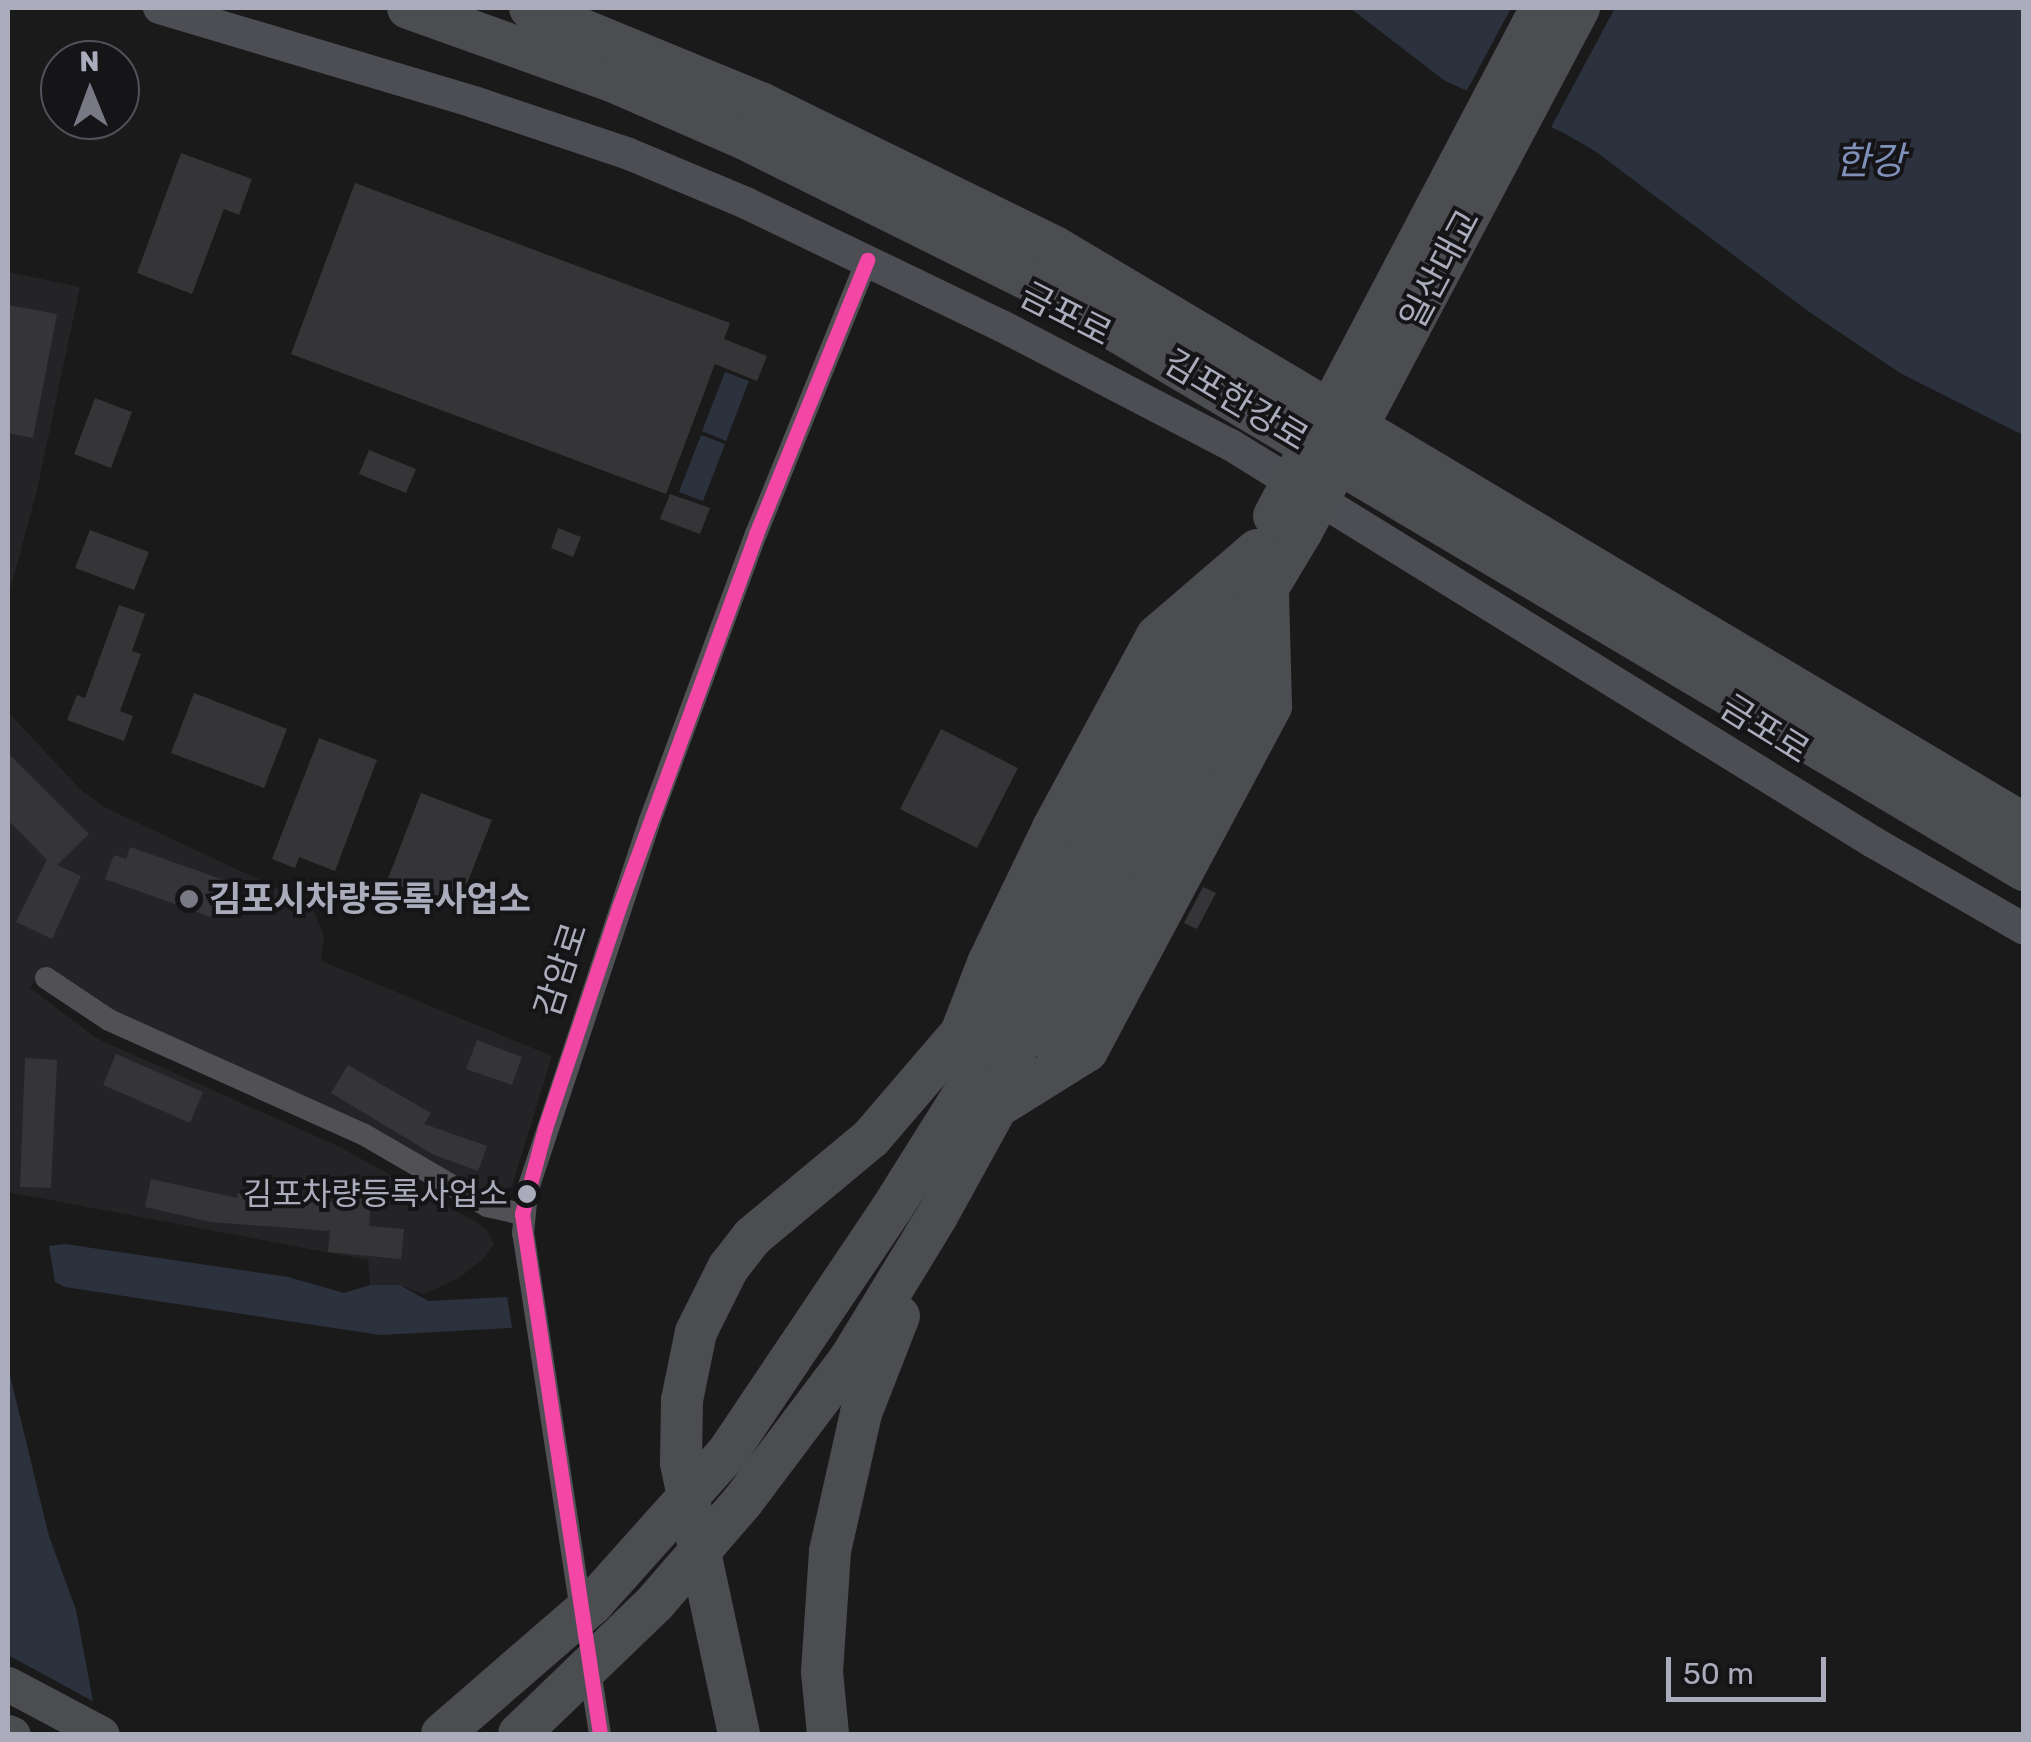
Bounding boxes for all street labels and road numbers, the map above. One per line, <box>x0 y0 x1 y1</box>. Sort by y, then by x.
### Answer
street label: 일산대교 <box>1391 202 1489 336</box>
street label: 금포로 <box>1013 273 1119 355</box>
street label: 김포한강로 <box>1156 341 1316 459</box>
street label: 금포로 <box>1713 686 1817 772</box>
street label: 감암로 <box>526 918 596 1022</box>

